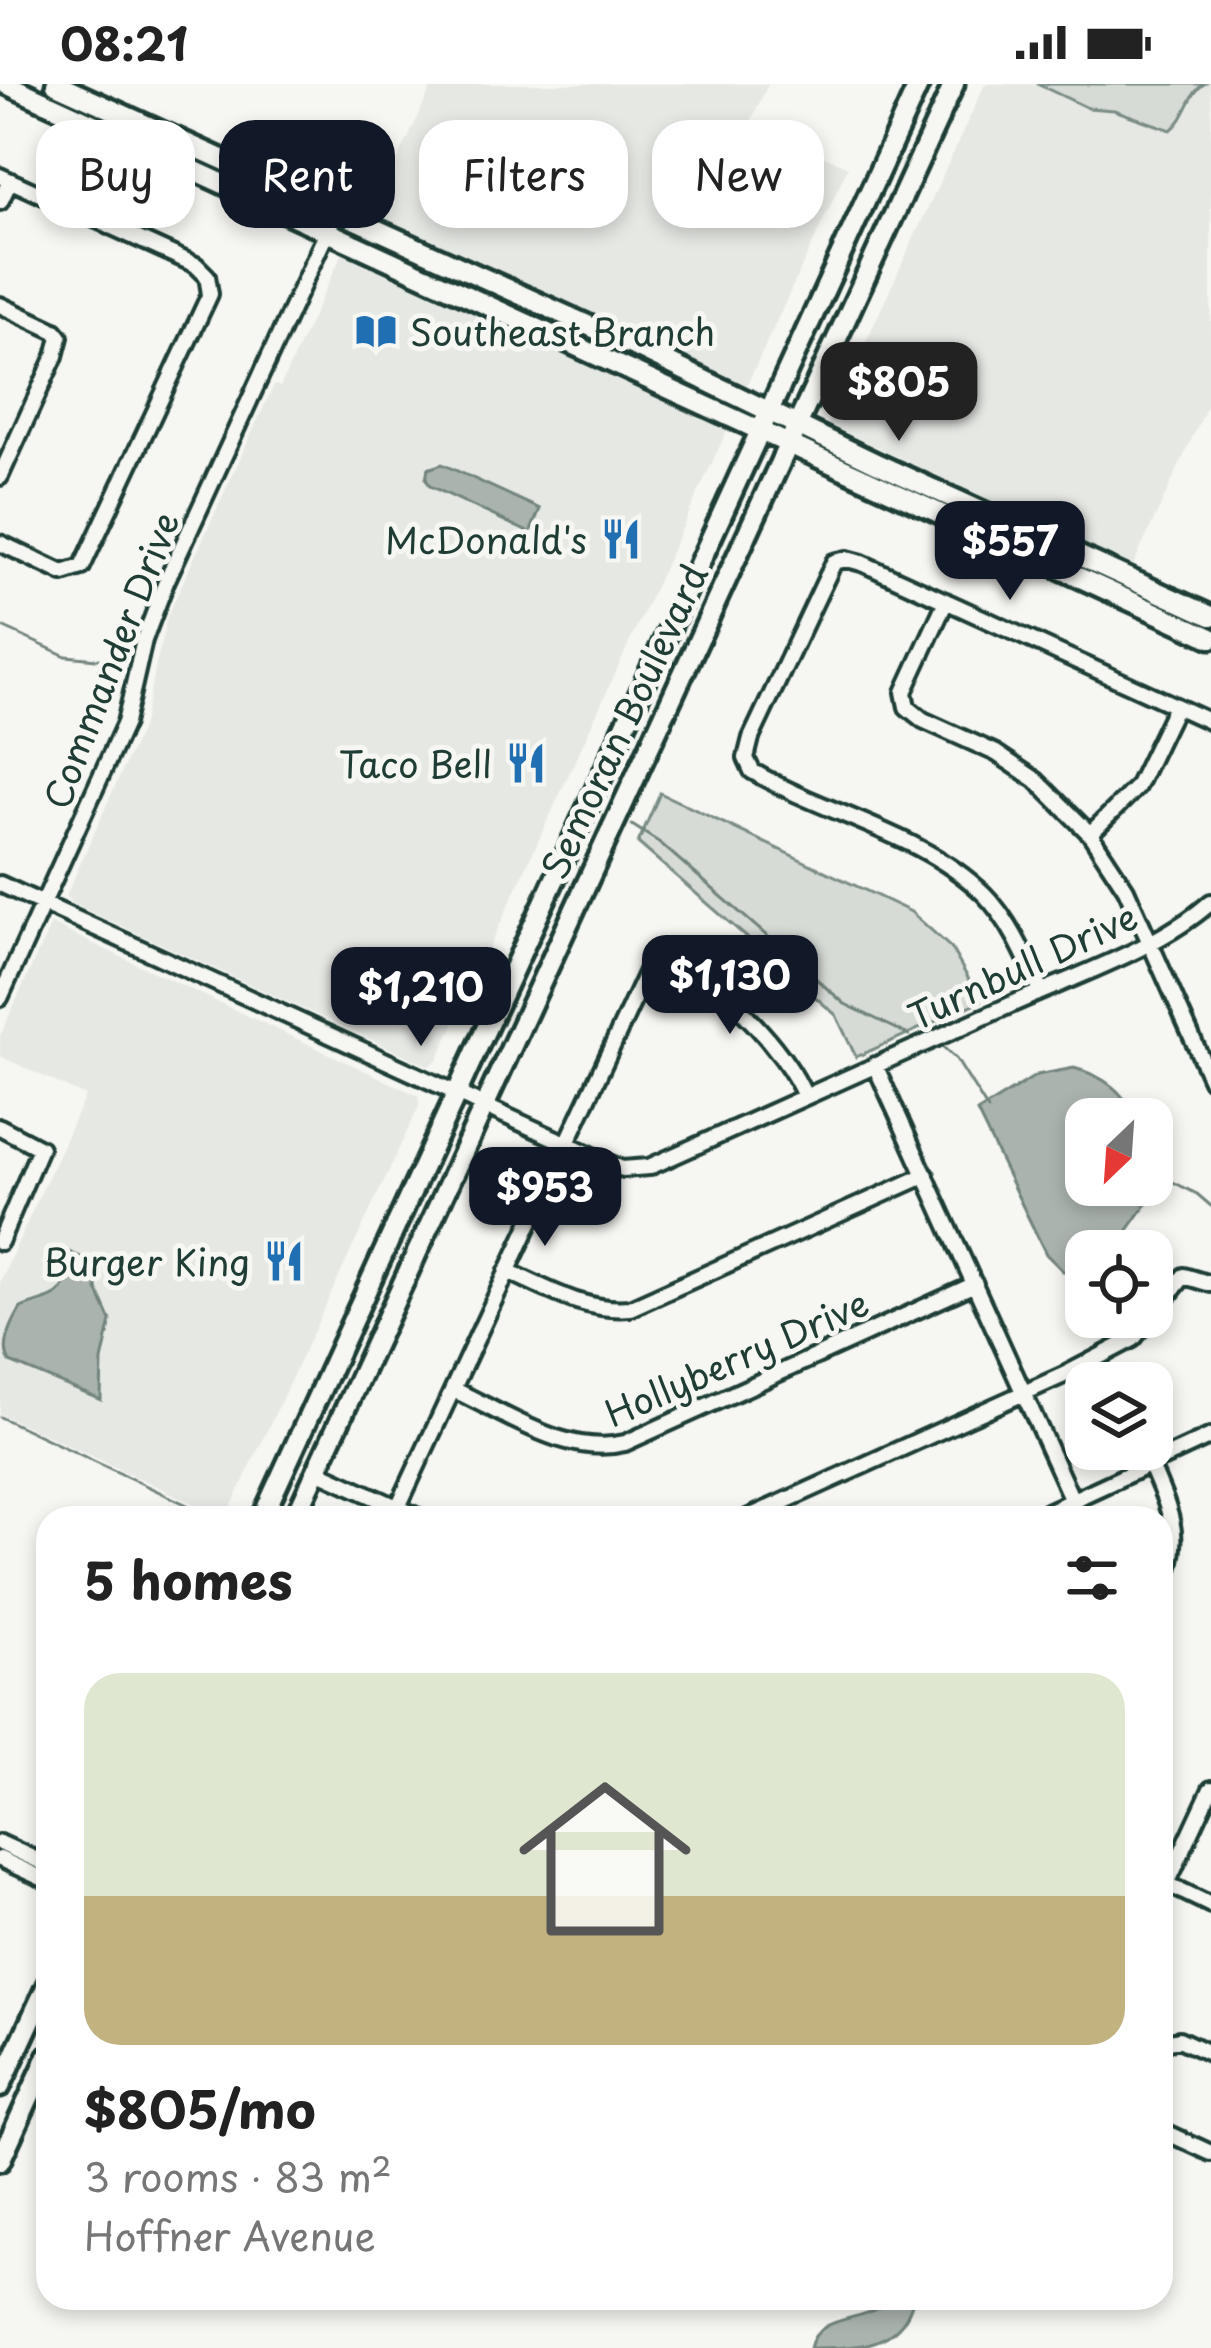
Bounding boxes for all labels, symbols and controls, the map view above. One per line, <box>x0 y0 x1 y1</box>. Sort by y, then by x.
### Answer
text: 08:21 <box>60 8 188 76</box>
chip: Buy <box>36 120 195 228</box>
chip: Rent <box>219 120 395 228</box>
chip: Filters <box>419 120 628 228</box>
chip: New <box>652 120 824 228</box>
place label: Southeast Branch <box>410 304 715 358</box>
library icon: Southeast Branch <box>353 308 399 354</box>
pin: $805 <box>828 342 970 444</box>
text: $805 <box>847 351 951 410</box>
pin: $557 <box>939 501 1081 603</box>
street label: Commander Drive <box>28 504 192 816</box>
text: $557 <box>962 510 1058 569</box>
place label: McDonald's <box>385 512 587 566</box>
restaurant icon: McDonald's <box>598 516 644 562</box>
street label: Semoran Boulevard <box>526 555 720 887</box>
place label: Taco Bell <box>339 736 492 790</box>
restaurant icon: Taco Bell <box>503 740 549 786</box>
street label: Turnbull Drive <box>898 888 1146 1042</box>
pin: $1,130 <box>632 935 828 1037</box>
text: $1,130 <box>669 944 791 1003</box>
pin: $1,210 <box>323 947 519 1049</box>
text: $1,210 <box>358 956 484 1015</box>
north arrow <box>1065 1098 1173 1206</box>
map controls <box>1065 1098 1173 1470</box>
pin: $953 <box>474 1147 616 1249</box>
text: $953 <box>496 1156 594 1215</box>
button: locate <box>1065 1230 1173 1338</box>
place label: Burger King <box>44 1234 250 1288</box>
restaurant icon: Burger King <box>261 1238 307 1284</box>
street label: Hollyberry Drive <box>596 1275 876 1439</box>
button: layers <box>1065 1362 1173 1470</box>
text: 5 homes <box>84 1540 293 1617</box>
icon: filters <box>1059 1545 1125 1611</box>
icon: home <box>497 1751 713 1967</box>
text: $805/mo <box>84 2069 316 2146</box>
text: 3 rooms · 83 m² <box>84 2146 392 2205</box>
text: Hoffner Avenue <box>84 2205 376 2264</box>

